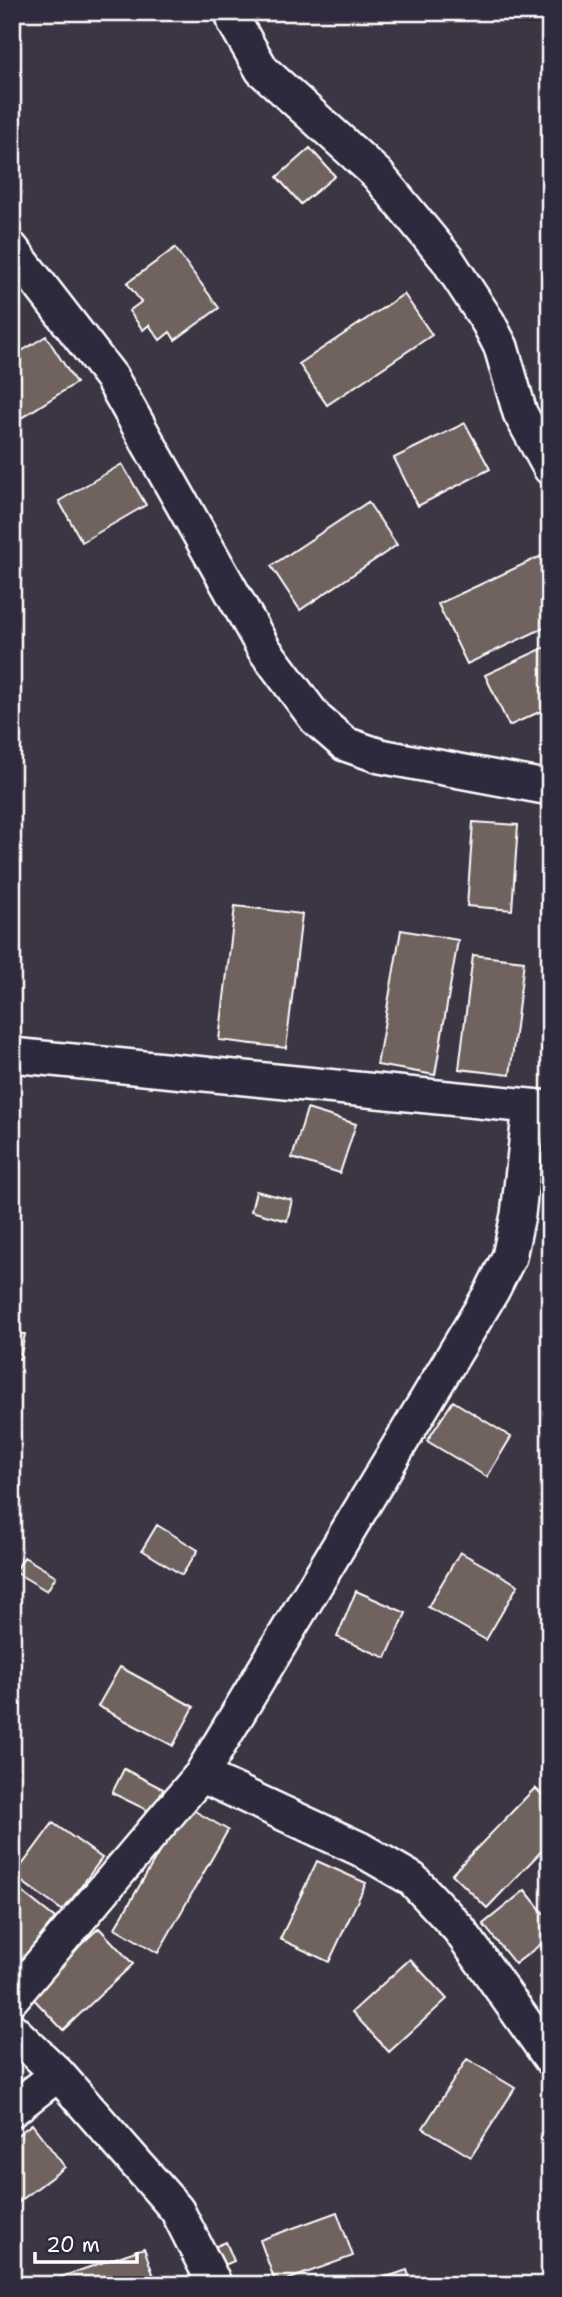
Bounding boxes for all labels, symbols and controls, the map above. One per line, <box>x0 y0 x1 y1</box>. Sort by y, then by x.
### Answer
scale bar <box>35 2220 136 2264</box>
text: 20 m <box>46 2231 100 2259</box>

